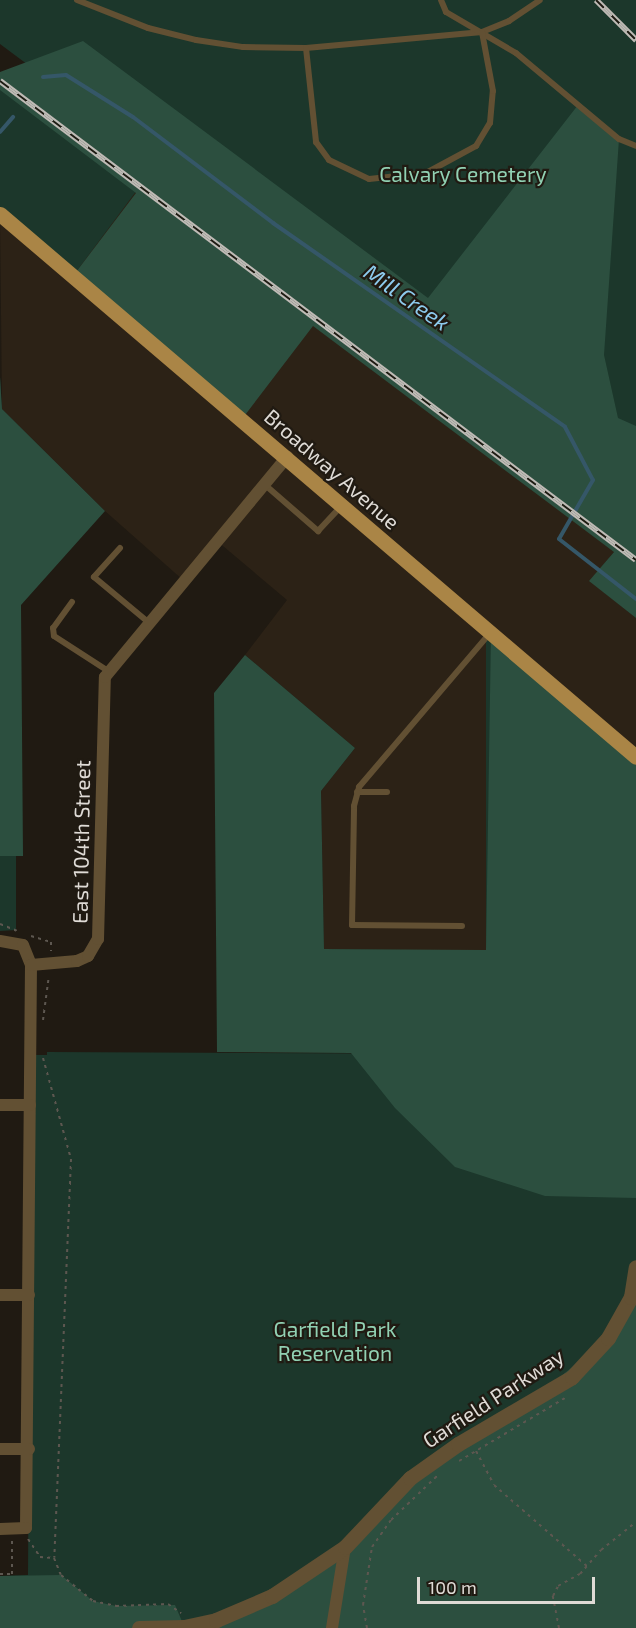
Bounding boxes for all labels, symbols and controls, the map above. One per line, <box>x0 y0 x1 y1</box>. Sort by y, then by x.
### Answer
park label: Calvary Cemetery <box>379 161 547 187</box>
water label: Mill Creek <box>359 258 455 336</box>
street label: Broadway Avenue <box>259 403 405 535</box>
street label: East 104th Street <box>67 760 95 924</box>
park label: Garfield Park Reservation <box>273 1316 397 1366</box>
street label: Garfield Parkway <box>418 1343 568 1453</box>
scale bar <box>420 1565 598 1603</box>
text: 100 m <box>428 1576 477 1598</box>

